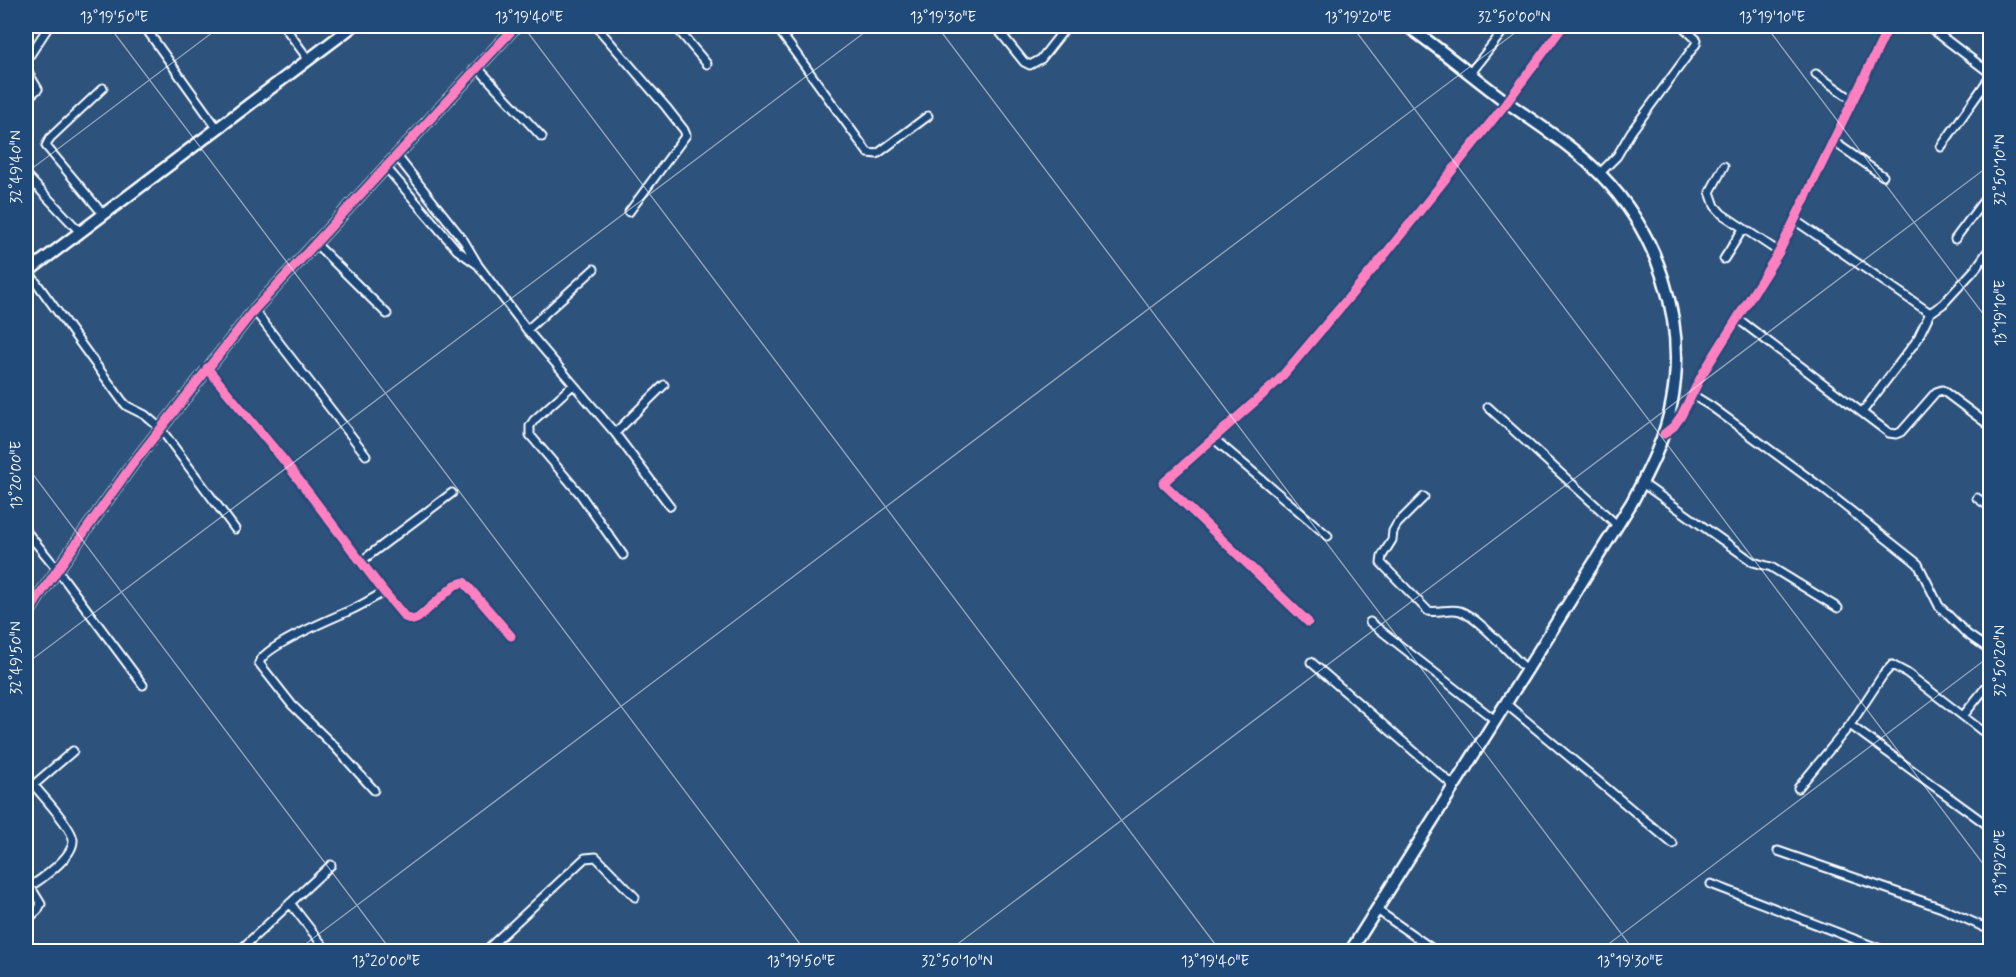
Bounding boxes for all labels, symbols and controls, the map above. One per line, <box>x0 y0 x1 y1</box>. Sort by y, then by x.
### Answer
text: 13°19'50"E <box>80 8 149 28</box>
text: 13°19'40"E <box>495 8 563 28</box>
text: 13°19'30"E <box>910 8 976 28</box>
text: 13°19'20"E <box>1324 8 1392 28</box>
text: 32°50'00"N <box>1478 8 1550 28</box>
text: 13°19'10"E <box>1739 8 1805 28</box>
text: 32°49'40"N <box>7 130 27 204</box>
text: 32°50'10"N <box>1991 134 2011 206</box>
text: 13°19'10"E <box>1991 280 2011 346</box>
text: 13°20'00"E <box>7 441 27 509</box>
text: 32°49'50"N <box>7 621 27 695</box>
text: 32°50'20"N <box>1991 625 2011 697</box>
text: 13°19'20"E <box>1991 829 2011 897</box>
text: 13°20'00"E <box>352 952 420 972</box>
text: 13°19'50"E <box>767 952 836 972</box>
text: 32°50'10"N <box>921 952 993 972</box>
text: 13°19'40"E <box>1181 952 1249 972</box>
text: 13°19'30"E <box>1597 952 1663 972</box>

